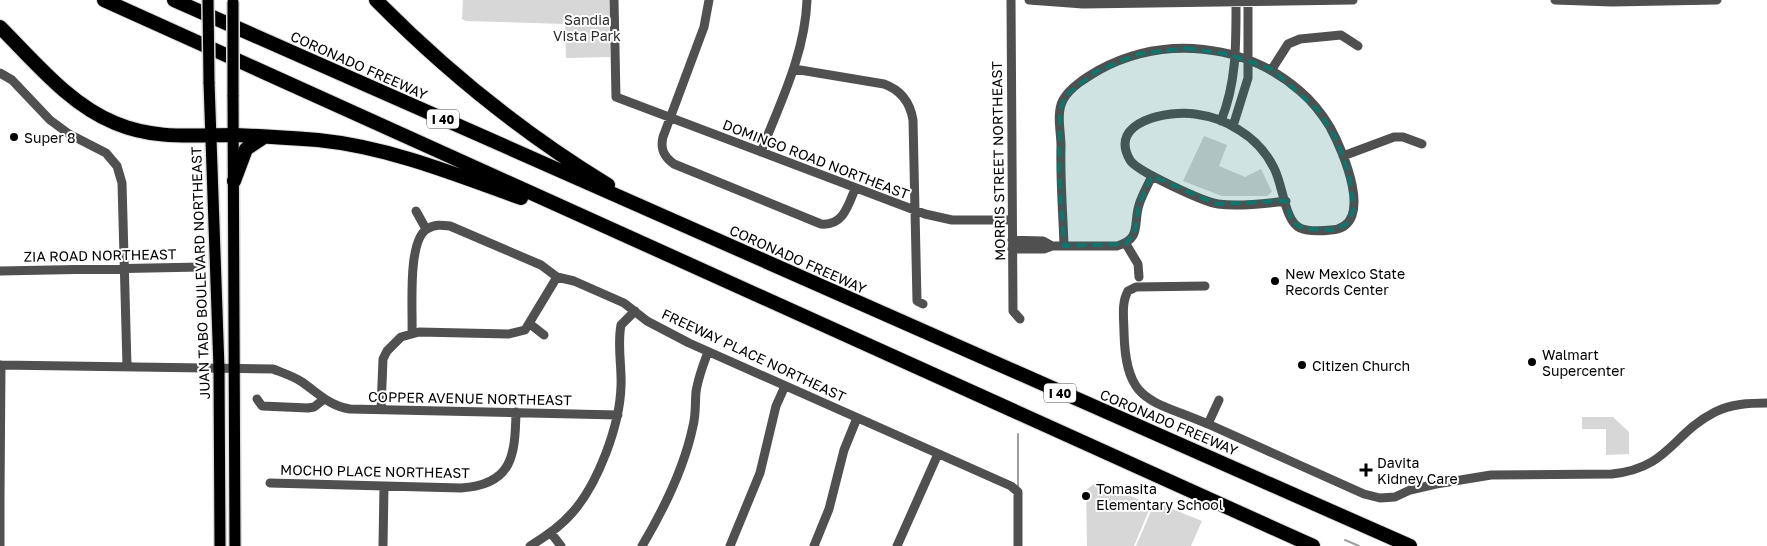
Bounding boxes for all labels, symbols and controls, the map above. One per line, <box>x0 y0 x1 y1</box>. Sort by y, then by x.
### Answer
park label: Sandia Vista Park <box>553 11 621 44</box>
street label: CORONADO FREEWAY <box>288 27 430 103</box>
street label: MORRIS STREET NORTHEAST <box>988 61 1008 261</box>
road number: I 40 <box>427 110 459 128</box>
street label: DOMINGO ROAD NORTHEAST <box>720 116 912 203</box>
place label: Super 8 <box>24 129 76 146</box>
marker: Super 8 <box>8 131 20 143</box>
street label: JUAN TABO BOULEVARD NORTHEAST <box>187 146 213 400</box>
street label: CORONADO FREEWAY <box>727 221 869 297</box>
street label: ZIA ROAD NORTHEAST <box>23 245 177 265</box>
place label: New Mexico State Records Center <box>1285 265 1405 298</box>
marker: New Mexico State Records Center <box>1269 275 1281 287</box>
street label: FREEWAY PLACE NORTHEAST <box>659 305 849 405</box>
place label: Walmart Supercenter <box>1542 346 1625 379</box>
marker: Walmart Supercenter <box>1526 356 1538 368</box>
place label: Citizen Church <box>1312 357 1410 374</box>
marker: Citizen Church <box>1296 359 1308 371</box>
road number: I 40 <box>1044 383 1076 402</box>
street label: CORONADO FREEWAY <box>1098 385 1240 459</box>
street label: COPPER AVENUE NORTHEAST <box>368 388 572 408</box>
place label: Davita Kidney Care <box>1377 454 1458 487</box>
street label: MOCHO PLACE NORTHEAST <box>280 461 470 481</box>
marker: Davita Kidney Care <box>1359 463 1373 477</box>
place label: Tomasita Elementary School <box>1096 480 1223 513</box>
marker: Tomasita Elementary School <box>1080 490 1092 502</box>

